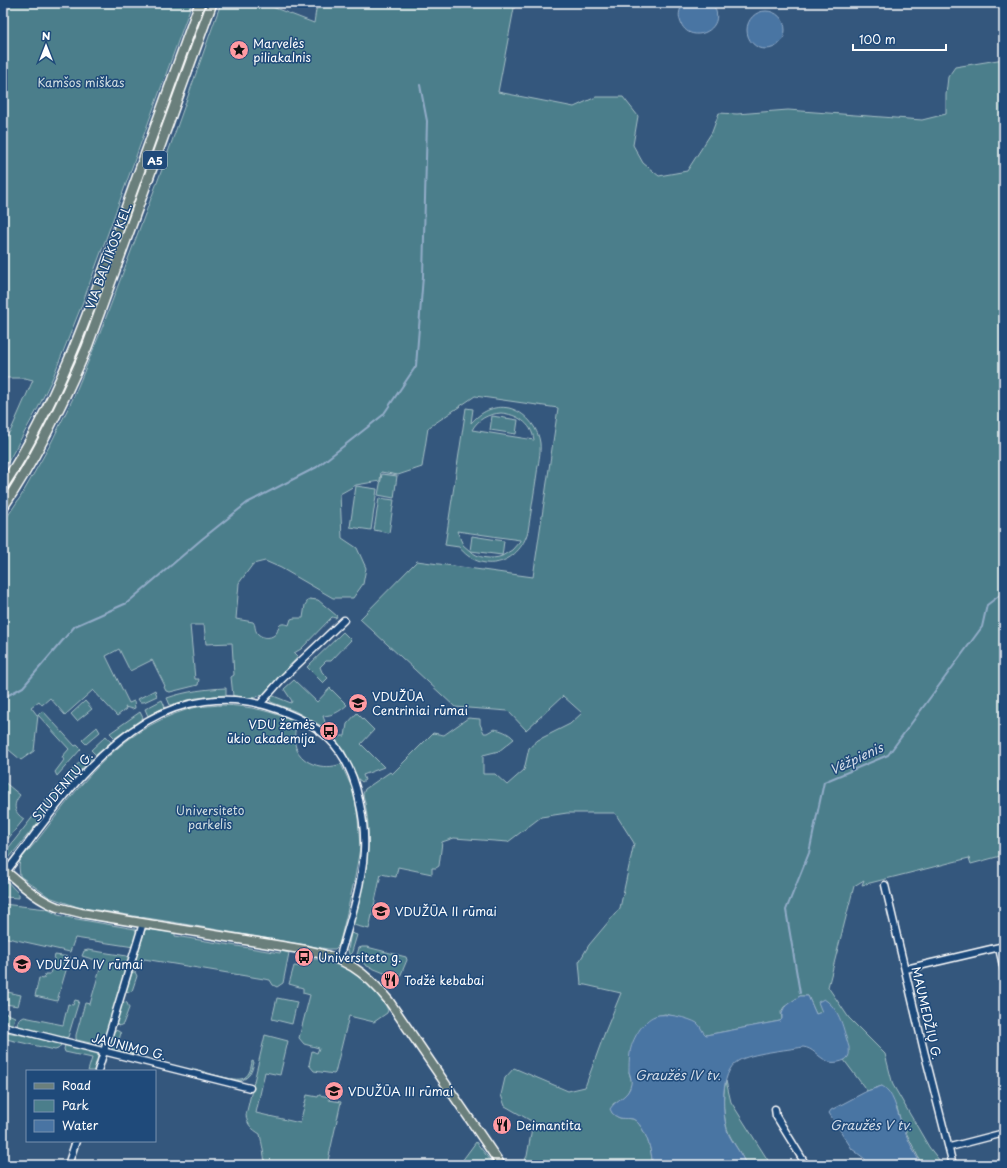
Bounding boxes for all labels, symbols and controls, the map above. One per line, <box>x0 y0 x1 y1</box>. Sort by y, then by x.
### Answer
north arrow <box>26 26 66 66</box>
scale bar <box>853 26 946 52</box>
text: N <box>42 27 51 44</box>
text: 100 m <box>859 30 896 48</box>
place label: Marvelės piliakalnis <box>253 34 312 66</box>
place icon: Marvelės piliakalnis <box>228 39 250 61</box>
park label: Kamšos miškas <box>37 73 125 91</box>
road number: A5 <box>143 151 167 169</box>
street label: VIA BALTIKOS KEL. <box>80 200 136 312</box>
place label: VDUŽŪA Centriniai rūmai <box>372 687 468 719</box>
school or university icon: VDUŽŪA Centriniai rūmai <box>347 692 369 714</box>
place label: VDU žemės ūkio akademija <box>227 715 315 747</box>
bus stop icon: VDU žemės ūkio akademija <box>318 720 340 742</box>
water label: Vėžpienis <box>826 737 887 779</box>
street label: STUDENTŲ G. <box>27 747 97 825</box>
park label: Universiteto parkelis <box>176 801 245 833</box>
school or university icon: VDUŽŪA II rūmai <box>370 900 392 922</box>
place label: VDUŽŪA II rūmai <box>395 902 497 920</box>
bus stop icon: Universiteto g. <box>293 946 315 968</box>
place label: Universiteto g. <box>318 948 401 966</box>
school or university icon: VDUŽŪA IV rūmai <box>11 953 33 975</box>
place label: VDUŽŪA IV rūmai <box>36 955 143 973</box>
street label: MAUMEDŽIŲ G. <box>908 965 946 1061</box>
restaurant icon: Todžė kebabai <box>379 969 401 991</box>
place label: Todžė kebabai <box>404 971 484 989</box>
street label: JAUNIMO G. <box>90 1028 168 1064</box>
water label: Graužės IV tv. <box>635 1065 721 1084</box>
legend <box>26 1070 156 1142</box>
text: Road <box>62 1076 91 1094</box>
school or university icon: VDUŽŪA III rūmai <box>323 1080 345 1102</box>
place label: VDUŽŪA III rūmai <box>348 1082 453 1100</box>
text: Park <box>62 1096 89 1114</box>
restaurant icon: Deimantita <box>491 1114 513 1136</box>
water label: Graužės V tv. <box>830 1115 912 1134</box>
text: Water <box>62 1116 99 1134</box>
place label: Deimantita <box>516 1116 582 1134</box>

